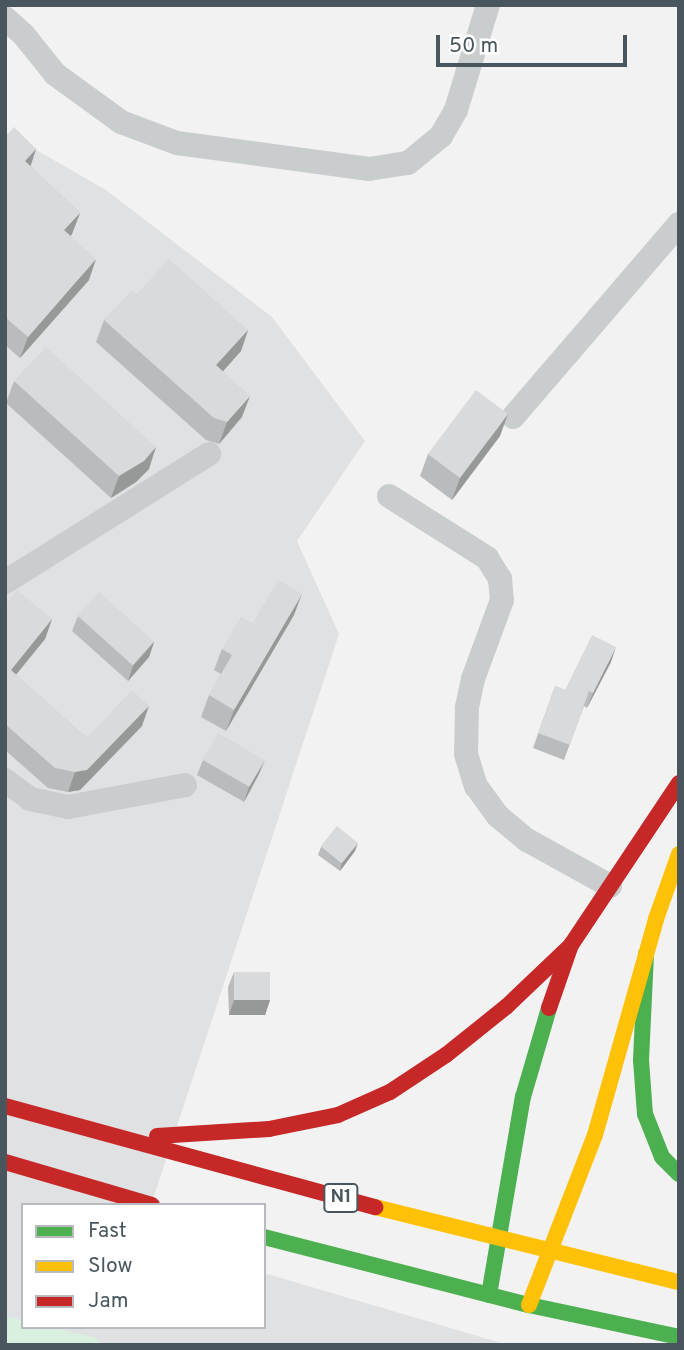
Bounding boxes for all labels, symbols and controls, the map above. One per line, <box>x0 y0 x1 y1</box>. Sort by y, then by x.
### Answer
scale bar <box>439 21 630 65</box>
text: 50 m <box>449 33 498 60</box>
road number: N1 <box>322 1182 360 1214</box>
legend <box>21 1203 266 1329</box>
text: Fast <box>88 1218 127 1245</box>
text: Slow <box>88 1253 133 1280</box>
text: Jam <box>88 1288 129 1315</box>

